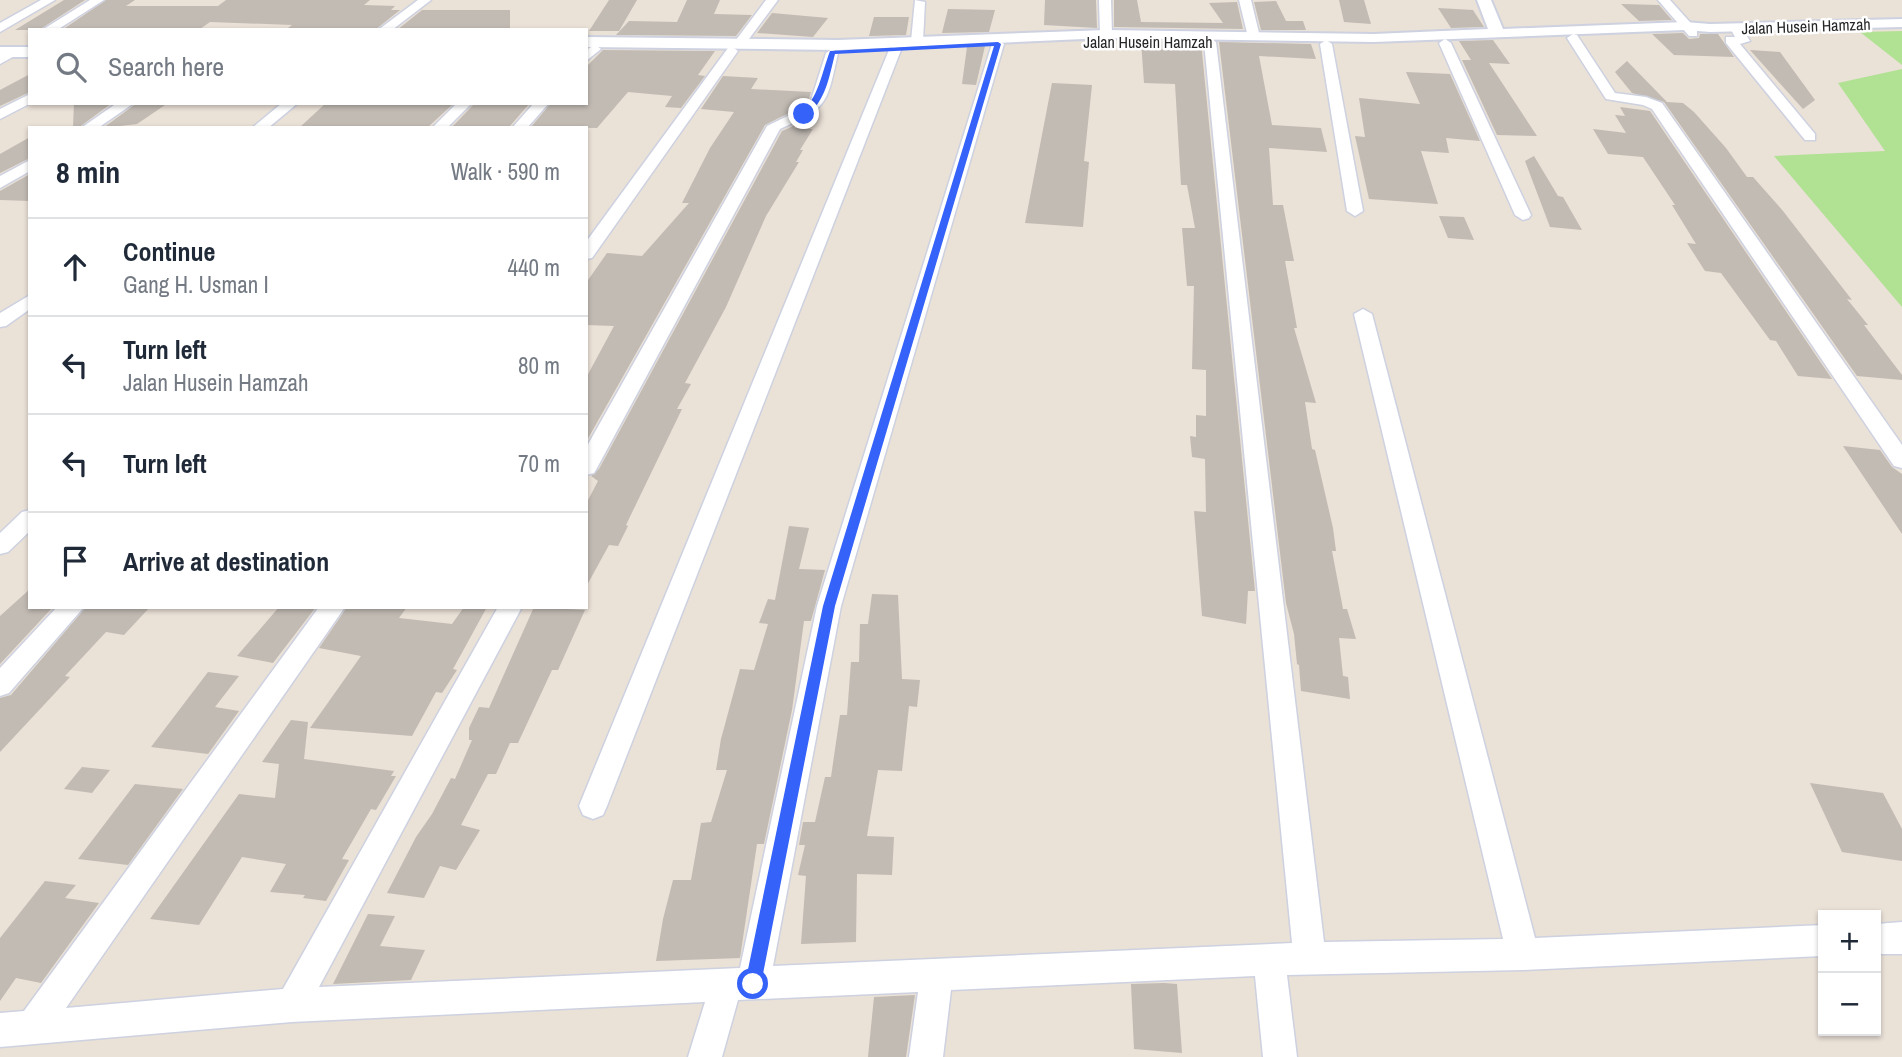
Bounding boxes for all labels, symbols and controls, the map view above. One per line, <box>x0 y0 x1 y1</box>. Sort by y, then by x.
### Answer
street label: Jalan Husein Hamzah <box>1741 13 1871 39</box>
search box <box>28 28 588 105</box>
street label: Jalan Husein Hamzah <box>1083 31 1213 53</box>
icon: search <box>52 48 90 86</box>
text: Search here <box>108 49 224 84</box>
route end <box>788 98 819 129</box>
text: 8 min <box>56 152 120 192</box>
text: Walk · 590 m <box>451 156 560 187</box>
text: Continue <box>123 234 215 269</box>
icon: ahead <box>56 248 94 286</box>
text: 440 m <box>508 252 560 283</box>
text: Gang H. Usman I <box>123 269 269 300</box>
text: Turn left <box>123 332 207 367</box>
icon: left <box>56 346 94 384</box>
text: 80 m <box>518 350 560 381</box>
text: Jalan Husein Hamzah <box>123 367 309 398</box>
icon: left <box>56 444 94 482</box>
text: Turn left <box>123 446 207 481</box>
text: 70 m <box>518 448 560 479</box>
icon: arrive <box>56 542 94 580</box>
text: Arrive at destination <box>123 544 329 579</box>
map controls <box>1818 910 1881 1036</box>
button: + <box>1818 910 1881 973</box>
route start <box>737 968 768 999</box>
button: − <box>1818 973 1881 1036</box>

